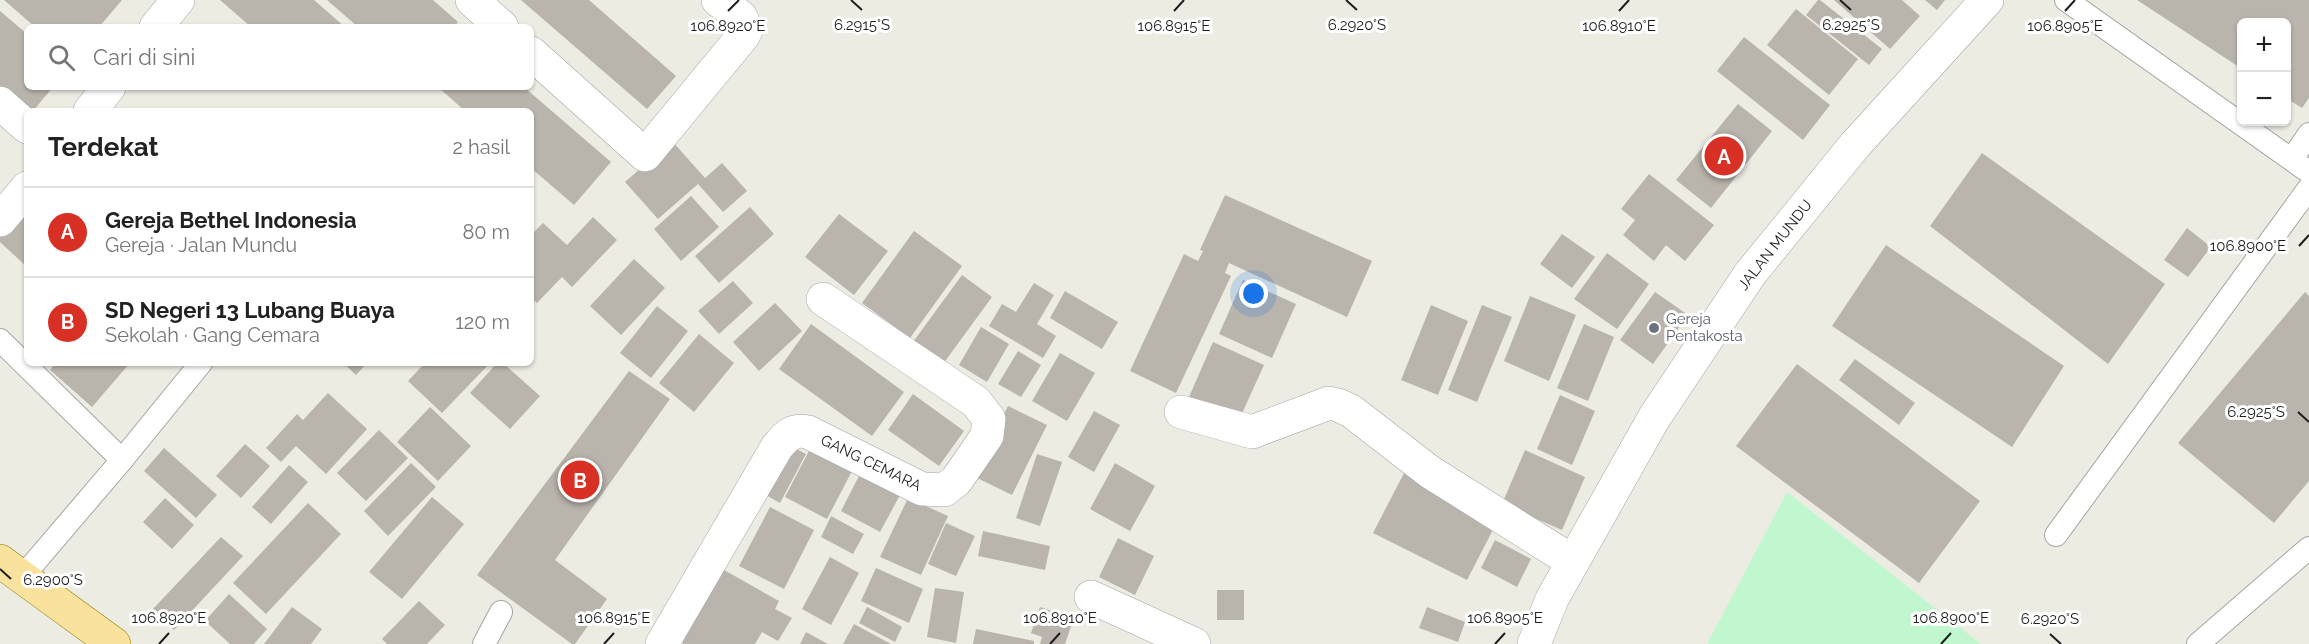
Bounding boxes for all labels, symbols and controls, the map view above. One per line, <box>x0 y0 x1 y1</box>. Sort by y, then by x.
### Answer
text: 6.2915°S <box>834 16 890 34</box>
text: 6.2920°S <box>1328 16 1386 34</box>
text: 6.2925°S <box>1822 16 1880 34</box>
text: 106.8920°E <box>691 17 765 35</box>
text: 106.8915°E <box>1138 17 1210 35</box>
text: 106.8910°E <box>1582 17 1656 35</box>
text: 106.8905°E <box>2027 17 2103 35</box>
map controls <box>2237 18 2291 126</box>
button: + <box>2237 18 2291 72</box>
search box <box>24 24 534 90</box>
icon: search <box>45 41 78 74</box>
text: Cari di sini <box>93 44 195 70</box>
button: − <box>2237 72 2291 126</box>
text: Terdekat <box>48 132 159 162</box>
pin: A <box>1704 134 1744 178</box>
text: 2 hasil <box>452 135 510 159</box>
street label: JALAN MUNDU <box>1734 196 1816 294</box>
text: Gereja Bethel Indonesia <box>105 207 357 233</box>
text: A <box>61 220 74 244</box>
text: 80 m <box>462 220 510 244</box>
text: Gereja · Jalan Mundu <box>105 233 297 257</box>
text: 106.8900°E <box>2210 237 2286 255</box>
your location <box>1239 279 1268 308</box>
text: SD Negeri 13 Lubang Buaya <box>105 297 395 323</box>
text: B <box>61 310 74 334</box>
text: 120 m <box>455 310 510 334</box>
place label: Gereja Pentakosta <box>1666 310 1743 345</box>
marker: Gereja Pentakosta <box>1647 321 1661 335</box>
text: Sekolah · Gang Cemara <box>105 323 320 347</box>
text: 6.2925°S <box>2227 403 2285 421</box>
street label: GANG CEMARA <box>818 431 924 495</box>
pin: B <box>560 458 600 502</box>
text: 6.2900°S <box>23 571 83 589</box>
text: 106.8920°E <box>132 609 206 627</box>
text: 106.8915°E <box>578 609 650 627</box>
text: 106.8910°E <box>1023 609 1097 627</box>
text: 106.8905°E <box>1467 609 1543 627</box>
text: 106.8900°E <box>1913 609 1989 627</box>
text: 6.2920°S <box>2021 610 2079 628</box>

